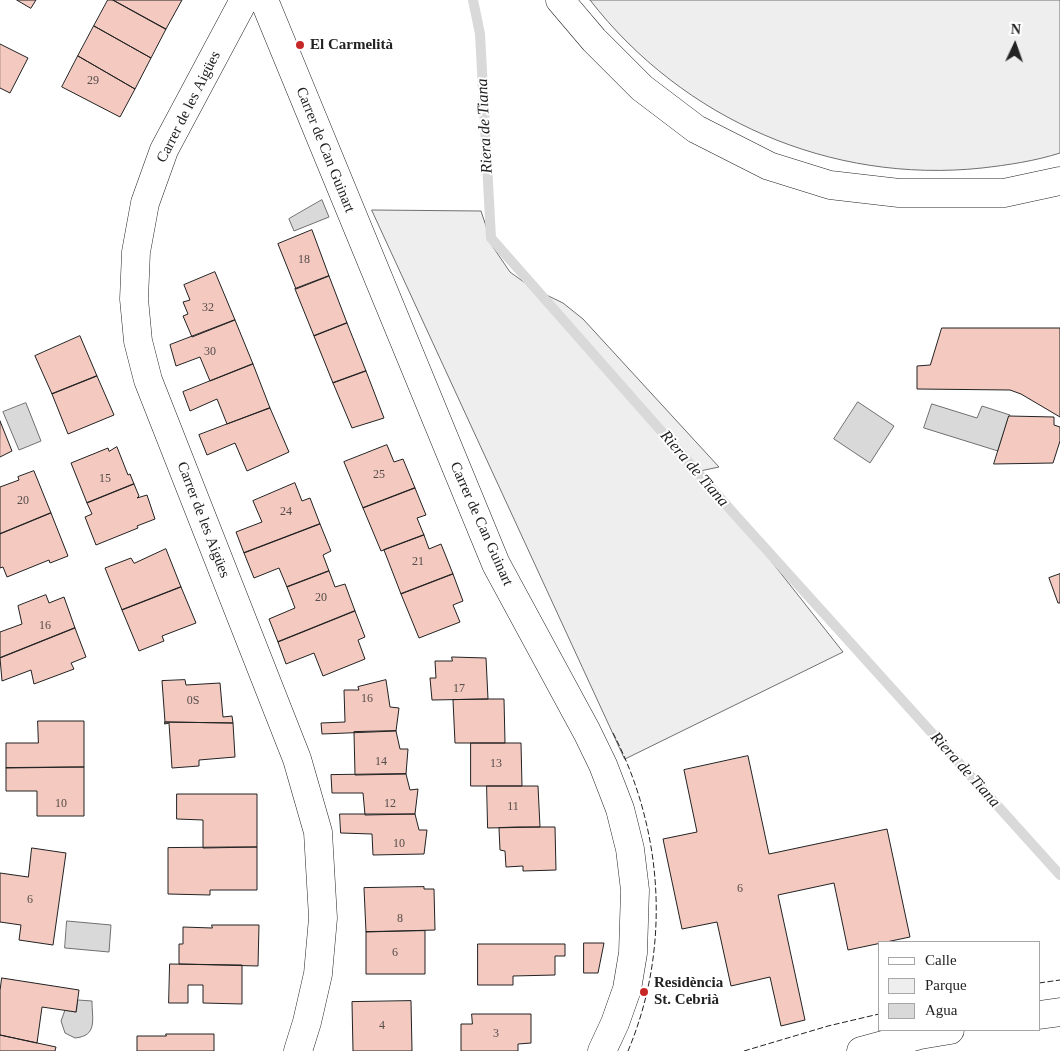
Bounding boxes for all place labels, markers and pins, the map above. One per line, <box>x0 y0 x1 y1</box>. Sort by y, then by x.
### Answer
place label: El Carmelità <box>310 36 393 54</box>
marker: El Carmelità <box>294 39 306 51</box>
place label: Residència St. Cebrià <box>654 974 723 1009</box>
marker: Residència St. Cebrià <box>638 986 650 998</box>

